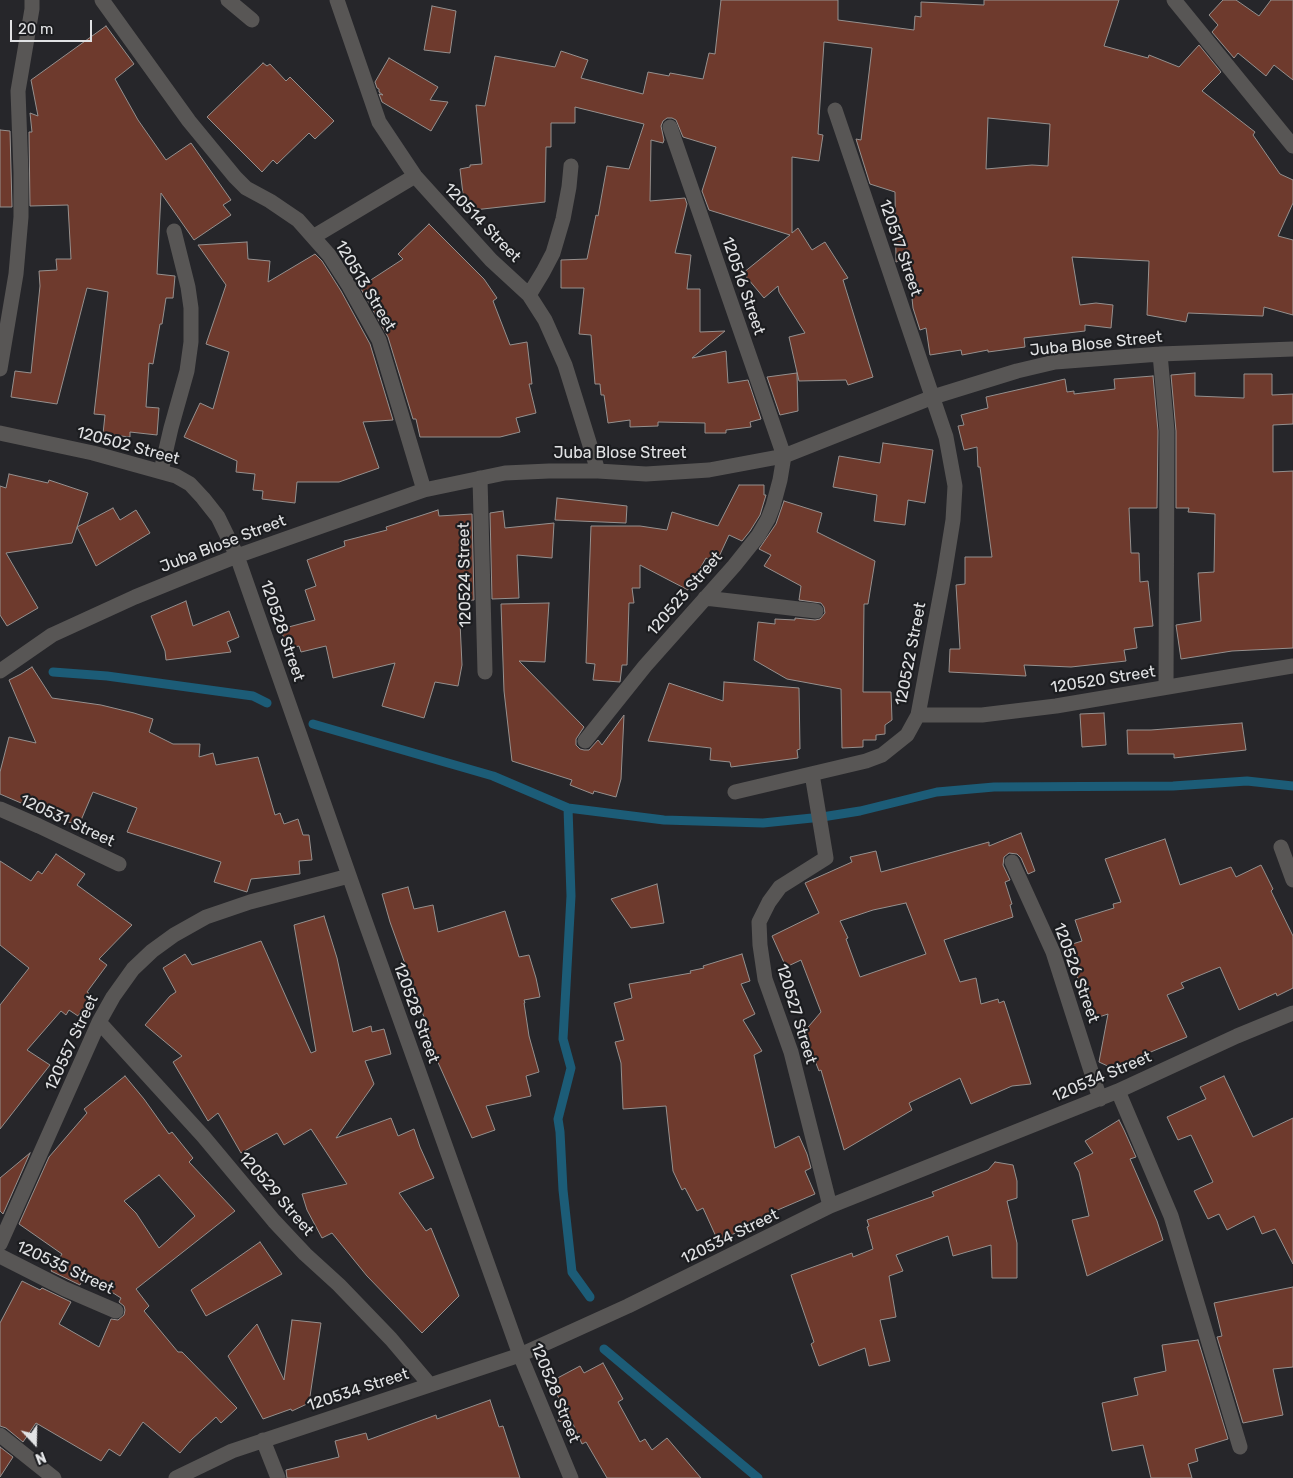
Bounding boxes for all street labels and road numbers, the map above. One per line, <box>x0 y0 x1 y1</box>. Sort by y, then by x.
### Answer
street label: 120514 Street <box>439 179 525 267</box>
street label: 120517 Street <box>874 197 926 299</box>
street label: 120516 Street <box>717 234 769 338</box>
street label: 120513 Street <box>330 237 400 335</box>
street label: Juba Blose Street <box>1029 327 1163 361</box>
street label: 120502 Street <box>74 423 182 469</box>
street label: Juba Blose Street <box>553 443 687 463</box>
street label: Juba Blose Street <box>157 511 289 577</box>
street label: 120524 Street <box>454 522 476 628</box>
street label: 120523 Street <box>643 548 727 640</box>
street label: 120528 Street <box>256 578 308 684</box>
street label: 120522 Street <box>892 601 930 707</box>
street label: 120520 Street <box>1049 662 1157 698</box>
street label: 120531 Street <box>17 791 117 851</box>
street label: 120526 Street <box>1049 920 1103 1026</box>
street label: 120528 Street <box>389 960 443 1066</box>
street label: 120527 Street <box>772 962 820 1066</box>
street label: 120557 Street <box>41 992 103 1094</box>
street label: 120534 Street <box>1050 1048 1154 1106</box>
street label: 120529 Street <box>234 1148 318 1240</box>
street label: 120534 Street <box>678 1205 782 1269</box>
street label: 120535 Street <box>13 1237 117 1299</box>
street label: 120528 Street <box>526 1340 584 1446</box>
street label: 120534 Street <box>305 1365 411 1415</box>

